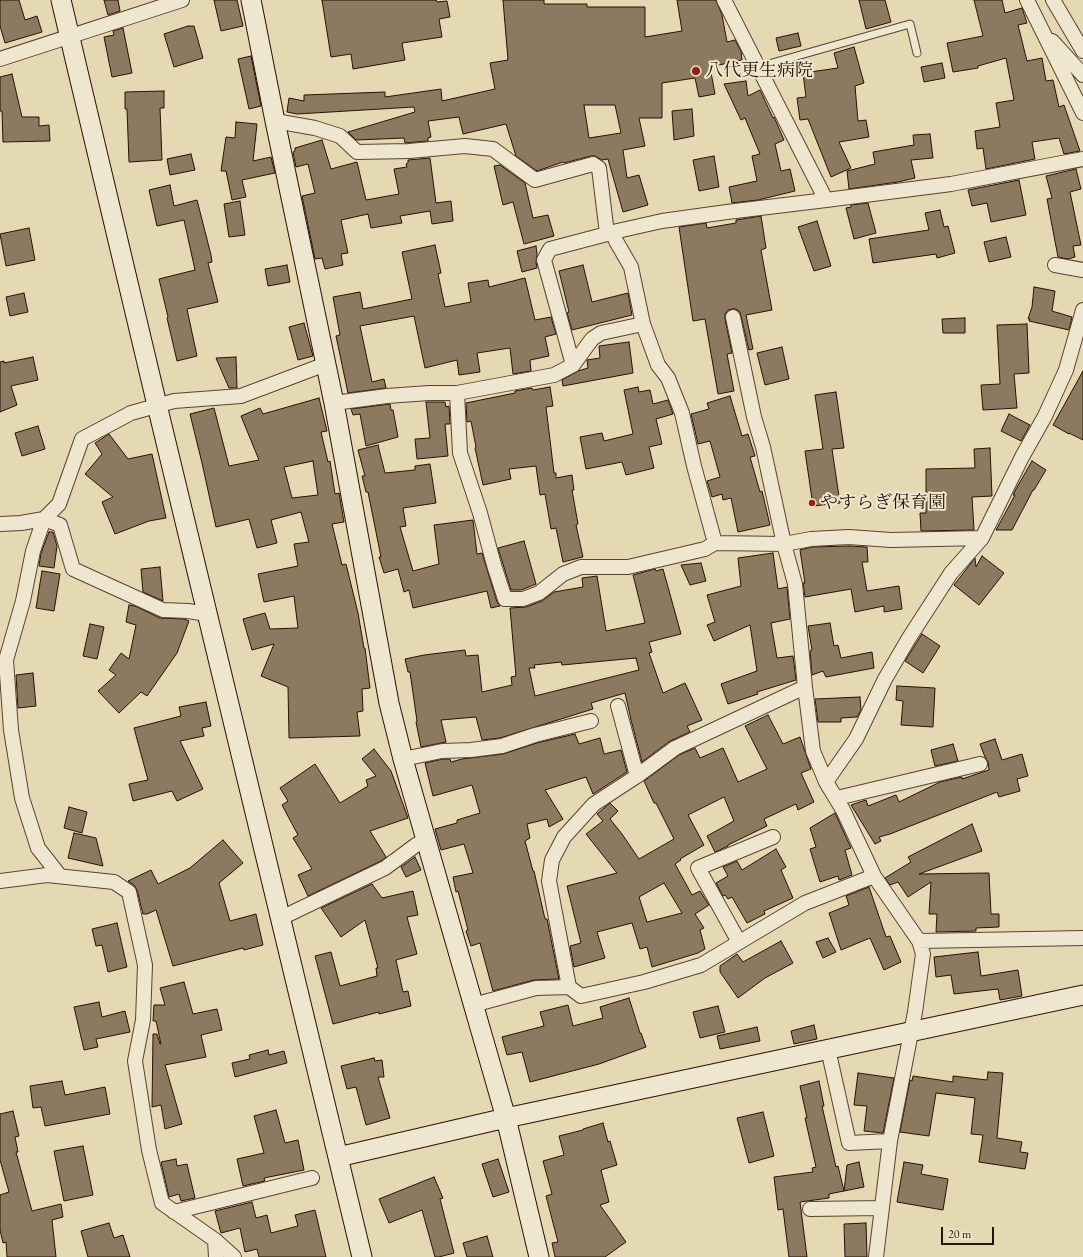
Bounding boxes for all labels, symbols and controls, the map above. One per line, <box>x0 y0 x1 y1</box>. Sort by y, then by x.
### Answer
place label: 八代更生病院 <box>705 60 813 82</box>
marker: 八代更生病院 <box>690 65 702 77</box>
place label: やすらぎ保育園 <box>820 492 946 514</box>
marker: やすらぎ保育園 <box>807 498 817 508</box>
scale bar <box>943 1219 996 1245</box>
text: 20 m <box>948 1226 971 1242</box>

